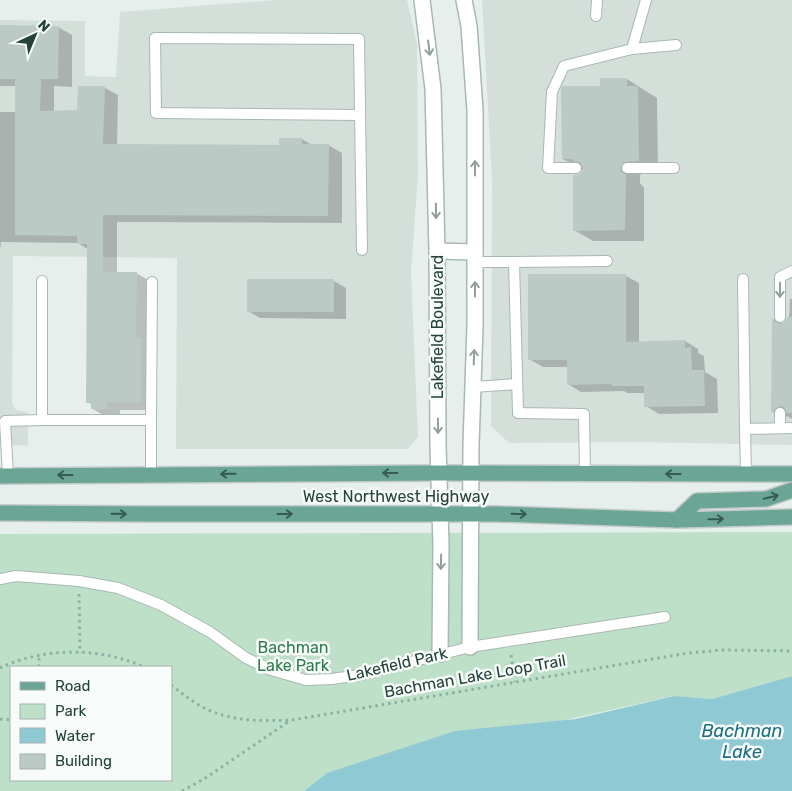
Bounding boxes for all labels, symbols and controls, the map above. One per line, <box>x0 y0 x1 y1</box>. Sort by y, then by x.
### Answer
north arrow <box>10 10 60 60</box>
text: N <box>34 16 53 36</box>
one-way arrow <box>424 40 434 56</box>
one-way arrow <box>470 160 480 176</box>
one-way arrow <box>431 202 440 218</box>
street label: Lakefield Boulevard <box>428 255 447 399</box>
one-way arrow <box>470 281 480 298</box>
one-way arrow <box>775 282 785 298</box>
one-way arrow <box>469 349 479 365</box>
one-way arrow <box>433 417 443 433</box>
one-way arrow <box>382 468 398 478</box>
one-way arrow <box>220 469 236 479</box>
one-way arrow <box>666 469 682 479</box>
one-way arrow <box>57 471 73 480</box>
street label: West Northwest Highway <box>303 487 489 506</box>
one-way arrow <box>763 492 779 501</box>
one-way arrow <box>110 509 126 519</box>
one-way arrow <box>276 509 293 519</box>
one-way arrow <box>511 510 527 519</box>
one-way arrow <box>708 514 724 524</box>
one-way arrow <box>436 554 446 570</box>
park label: Bachman Lake Park <box>257 638 330 675</box>
street label: Lakefield Park <box>345 643 450 685</box>
street label: Bachman Lake Loop Trail <box>383 651 567 701</box>
legend <box>10 666 172 781</box>
text: Road <box>55 677 91 695</box>
text: Park <box>55 702 86 720</box>
water label: Bachman Lake <box>702 720 782 763</box>
text: Water <box>55 727 95 745</box>
text: Building <box>55 752 112 770</box>

